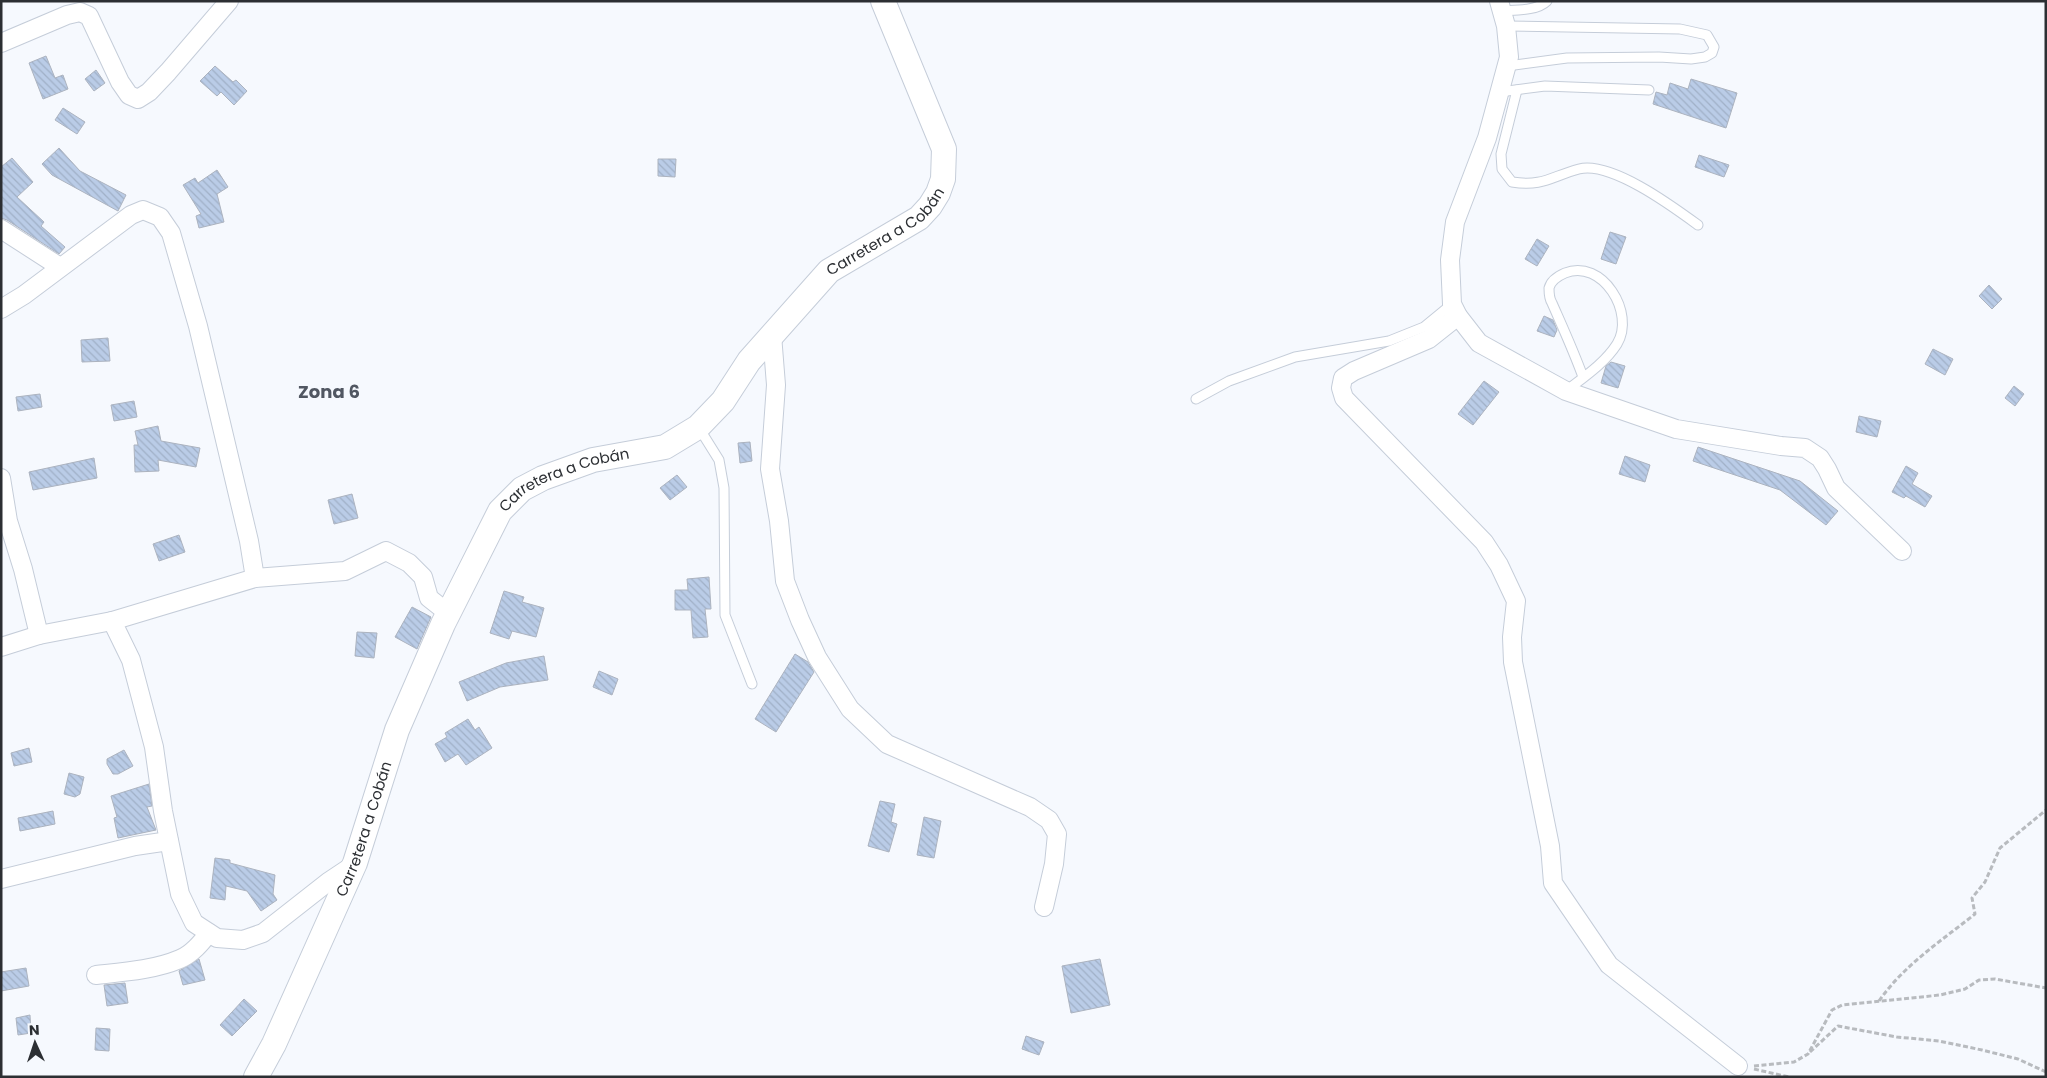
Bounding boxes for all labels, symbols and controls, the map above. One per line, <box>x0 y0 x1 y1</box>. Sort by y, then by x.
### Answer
street label: Carretera a Cobán <box>822 183 949 280</box>
district label: Zona 6 <box>298 379 360 404</box>
street label: Carretera a Cobán <box>494 443 631 516</box>
street label: Carretera a Cobán <box>330 758 396 900</box>
north arrow <box>10 1018 60 1068</box>
text: N <box>29 1020 40 1040</box>

